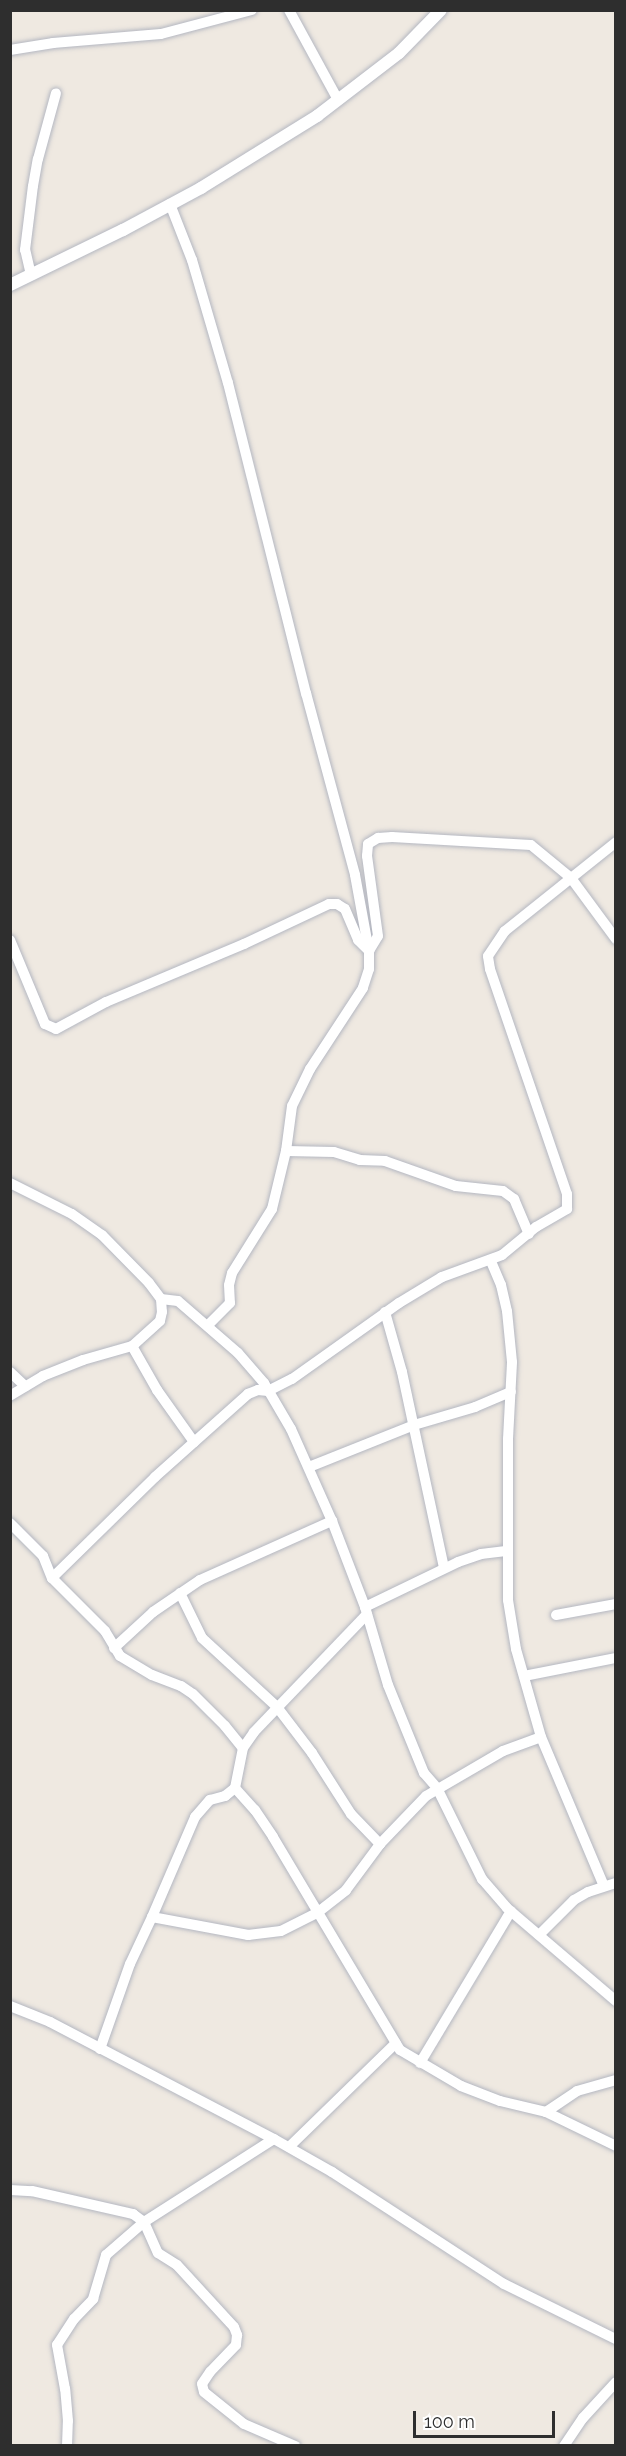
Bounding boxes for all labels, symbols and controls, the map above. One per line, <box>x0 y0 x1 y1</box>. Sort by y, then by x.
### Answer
scale bar <box>416 2399 558 2437</box>
text: 100 m <box>424 2411 475 2432</box>

